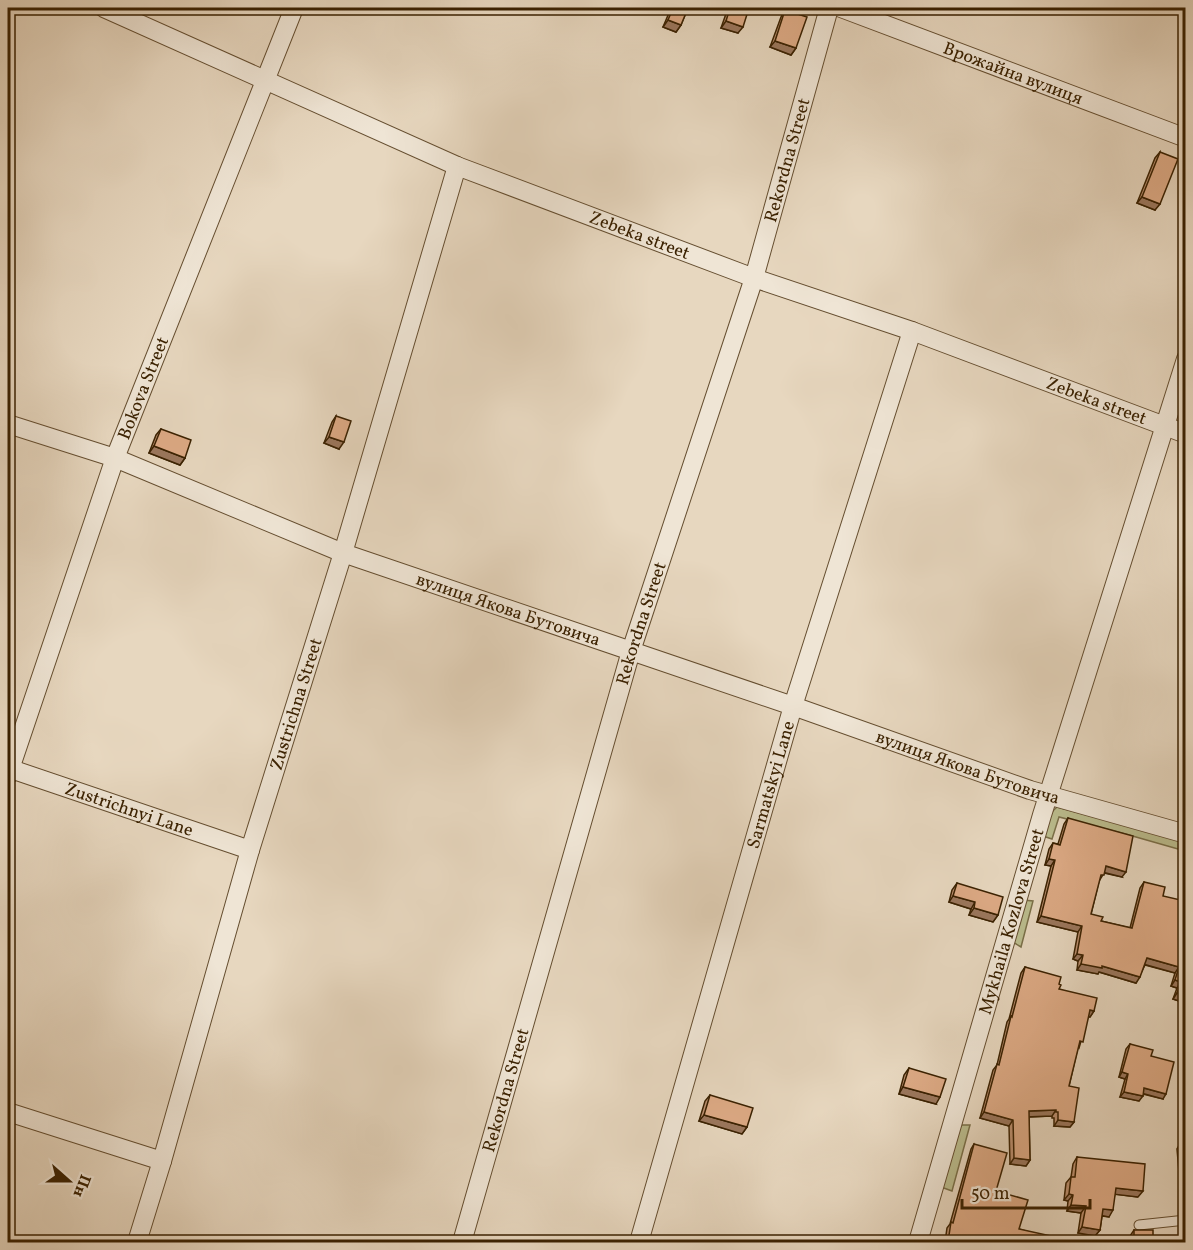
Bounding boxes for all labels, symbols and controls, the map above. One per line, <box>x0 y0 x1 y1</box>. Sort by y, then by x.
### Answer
street label: Врожайна вулиця <box>939 37 1086 112</box>
street label: Rekordna Street <box>759 95 817 225</box>
street label: Zebeka street <box>585 206 693 267</box>
street label: Bokova Street <box>113 333 176 444</box>
street label: Zebeka street <box>1042 371 1150 432</box>
street label: Rekordna Street <box>611 559 674 688</box>
street label: вулиця Якова Бутовича <box>413 568 603 654</box>
street label: Zustrichna Street <box>265 635 330 774</box>
street label: Sarmatskyi Lane <box>742 718 802 852</box>
street label: вулиця Якова Бутовича <box>872 725 1062 812</box>
street label: Zustrichnyi Lane <box>61 777 196 844</box>
street label: Mykhaila Kozlova Street <box>974 826 1051 1018</box>
street label: Rekordna Street <box>477 1026 536 1155</box>
north arrow <box>39 1151 99 1211</box>
text: Пн <box>67 1171 95 1200</box>
scale bar <box>962 1172 1090 1210</box>
text: 50 m <box>971 1182 1010 1207</box>

